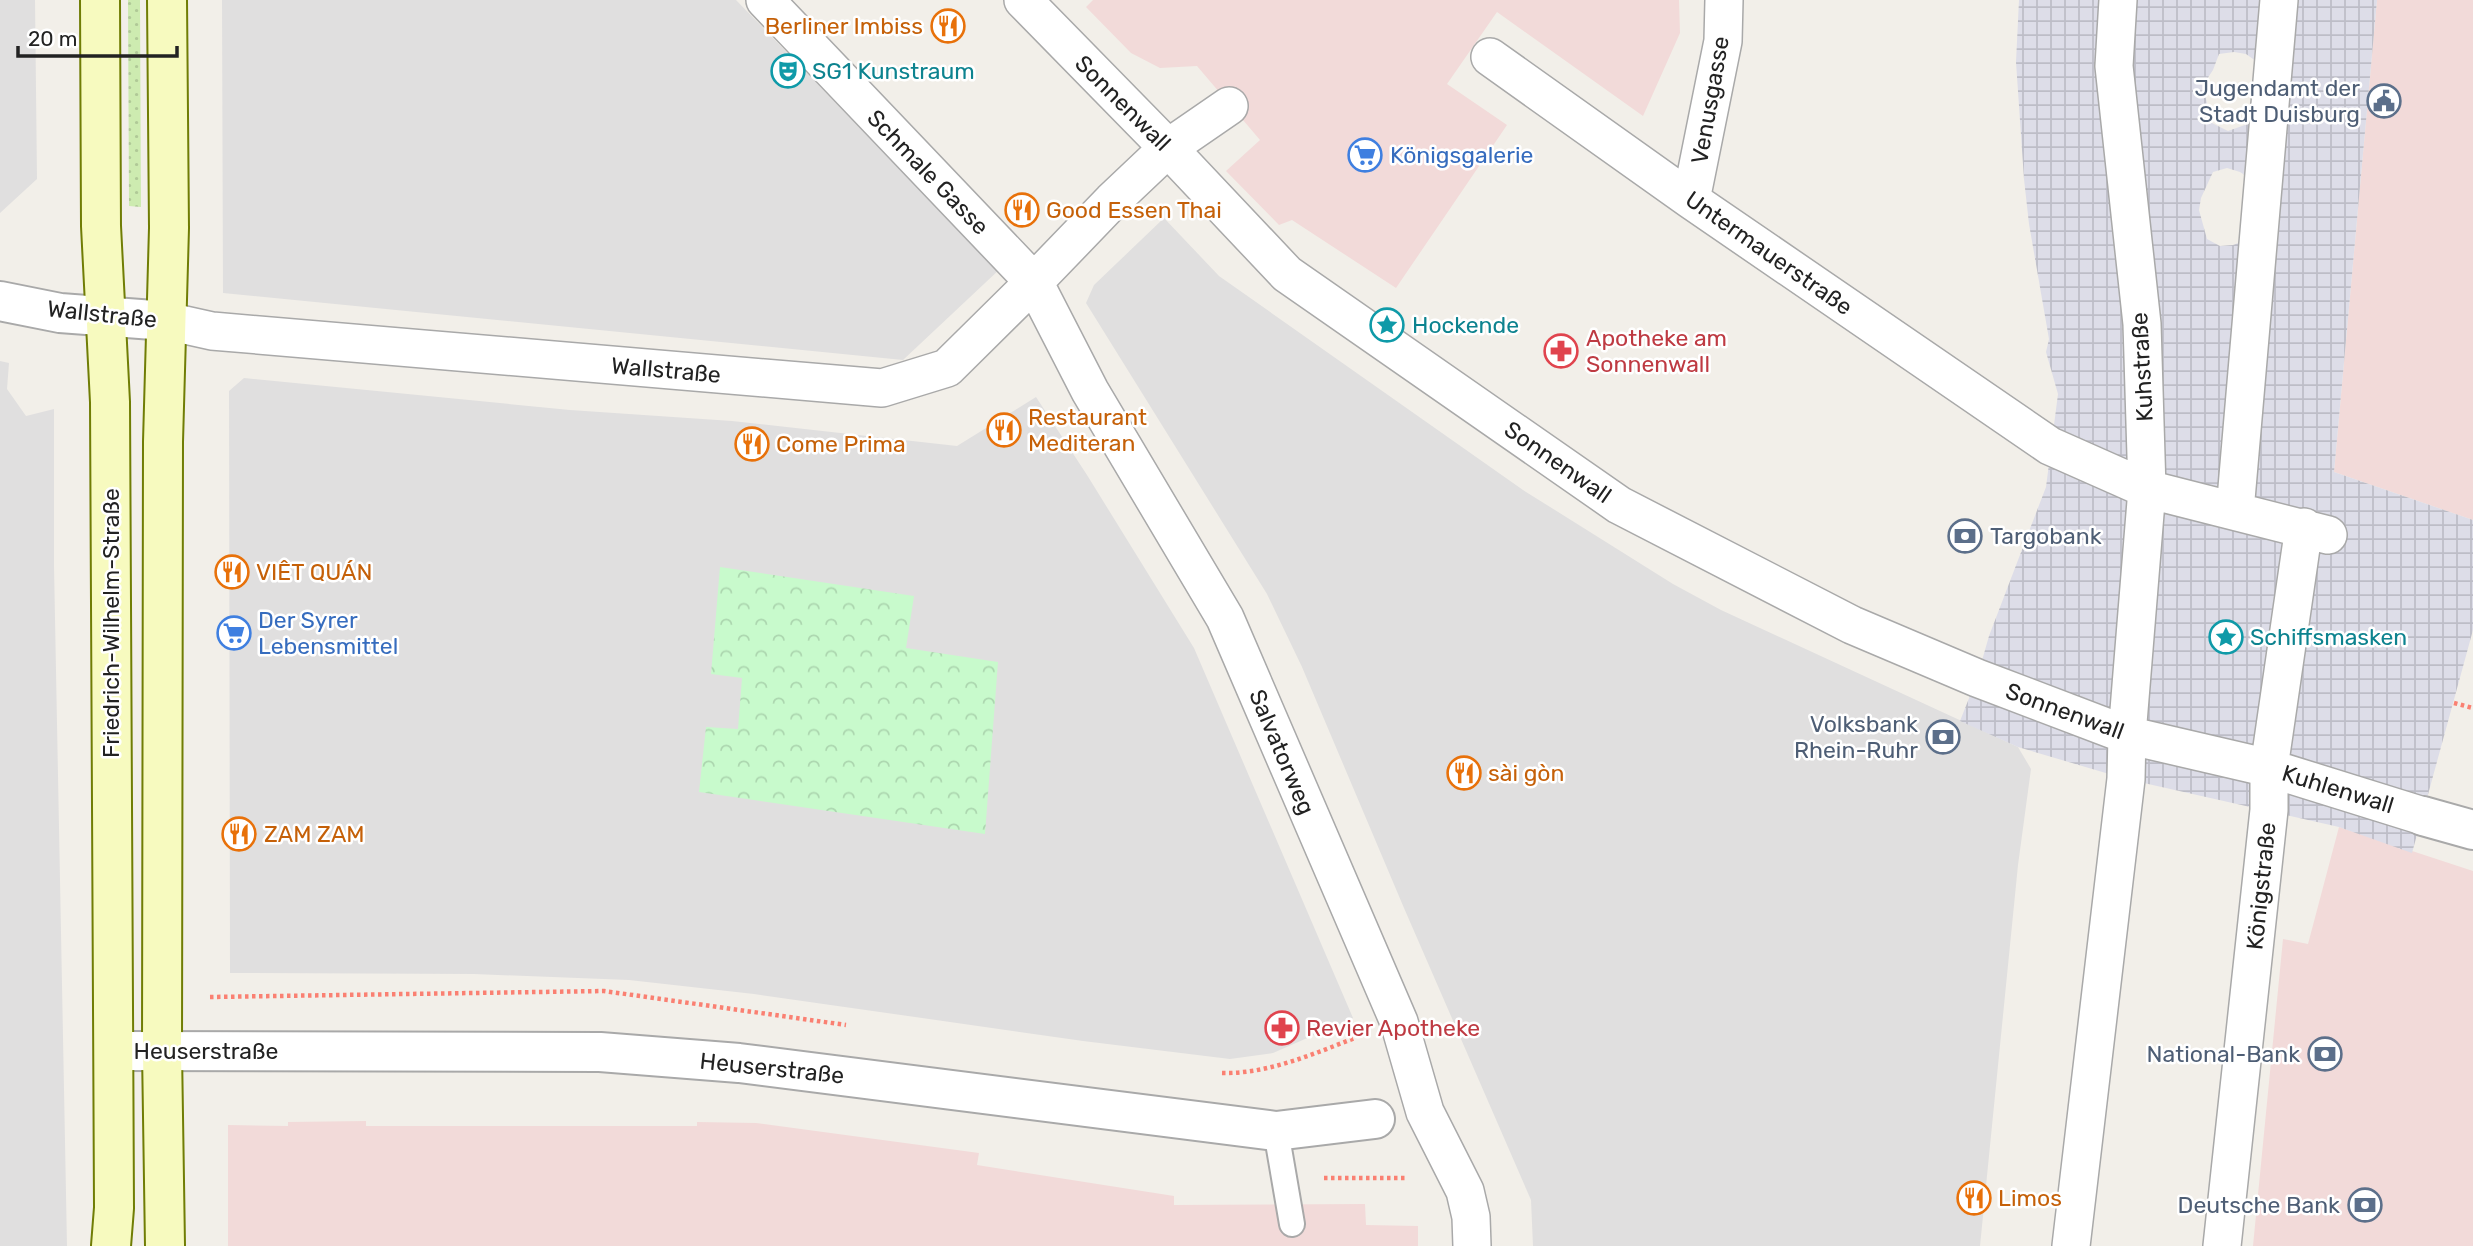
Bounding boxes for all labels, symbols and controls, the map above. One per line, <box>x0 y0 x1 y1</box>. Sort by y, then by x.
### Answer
restaurant icon: Berliner Imbiss <box>929 7 967 45</box>
place label: Berliner Imbiss <box>765 12 923 40</box>
scale bar <box>18 14 177 58</box>
text: 20 m <box>28 26 77 51</box>
street label: Venusgasse <box>1685 34 1735 166</box>
street label: Sonnenwall <box>1069 49 1177 157</box>
theatre icon: SG1 Kunstraum <box>769 52 807 90</box>
place label: SG1 Kunstraum <box>812 57 975 85</box>
place label: Jugendamt der Stadt Duisburg <box>2195 74 2360 128</box>
public building icon: Jugendamt der Stadt Duisburg <box>2365 82 2403 120</box>
street label: Schmale Gasse <box>861 104 995 240</box>
supermarket icon: Königsgalerie <box>1346 136 1384 174</box>
place label: Königsgalerie <box>1390 141 1533 169</box>
street label: Untermauerstraße <box>1680 185 1858 321</box>
restaurant icon: Good Essen Thai <box>1003 191 1041 229</box>
place label: Good Essen Thai <box>1046 196 1222 224</box>
street label: Wallstraße <box>46 294 158 334</box>
place icon: Hockende <box>1368 306 1406 344</box>
place label: Hockende <box>1412 311 1519 339</box>
street label: Kuhstraße <box>2125 312 2159 422</box>
place label: Apotheke am Sonnenwall <box>1586 324 1727 378</box>
pharmacy icon: Apotheke am Sonnenwall <box>1542 332 1580 370</box>
street label: Wallstraße <box>610 351 722 389</box>
place label: Restaurant Mediteran <box>1028 403 1147 457</box>
restaurant icon: Restaurant Mediteran <box>985 411 1023 449</box>
street label: Sonnenwall <box>1499 415 1617 509</box>
restaurant icon: Come Prima <box>733 425 771 463</box>
place label: Come Prima <box>776 430 906 458</box>
street label: Friedrich-Wilhelm-Straße <box>97 488 125 758</box>
bank icon: Targobank <box>1946 517 1984 555</box>
place label: Targobank <box>1990 522 2102 550</box>
restaurant icon: VIÊT QUÁN <box>213 553 251 591</box>
place label: VIÊT QUÁN <box>256 558 372 586</box>
place label: Der Syrer Lebensmittel <box>258 606 398 660</box>
supermarket icon: Der Syrer Lebensmittel <box>215 614 253 652</box>
place icon: Schiffsmasken <box>2207 618 2245 656</box>
place label: Schiffsmasken <box>2250 623 2407 651</box>
street label: Sonnenwall <box>2002 677 2128 745</box>
street label: Salvatorweg <box>1243 685 1321 819</box>
place label: Volksbank Rhein-Ruhr <box>1794 710 1918 764</box>
bank icon: Volksbank Rhein-Ruhr <box>1924 718 1962 756</box>
restaurant icon: sài gòn <box>1445 754 1483 792</box>
place label: sài gòn <box>1488 759 1565 787</box>
street label: Kuhlenwall <box>2279 759 2397 819</box>
restaurant icon: ZAM ZAM <box>220 815 258 853</box>
place label: ZAM ZAM <box>264 820 365 848</box>
street label: Königstraße <box>2240 821 2282 951</box>
pharmacy icon: Revier Apotheke <box>1263 1009 1301 1047</box>
place label: Revier Apotheke <box>1306 1014 1480 1042</box>
bank icon: National-Bank <box>2306 1035 2344 1073</box>
street label: Heuserstraße <box>134 1037 278 1065</box>
place label: National-Bank <box>2147 1040 2300 1068</box>
street label: Heuserstraße <box>698 1047 846 1089</box>
restaurant icon: Limos <box>1955 1179 1993 1217</box>
place label: Limos <box>1998 1184 2062 1212</box>
bank icon: Deutsche Bank <box>2346 1186 2384 1224</box>
place label: Deutsche Bank <box>2178 1191 2340 1219</box>

